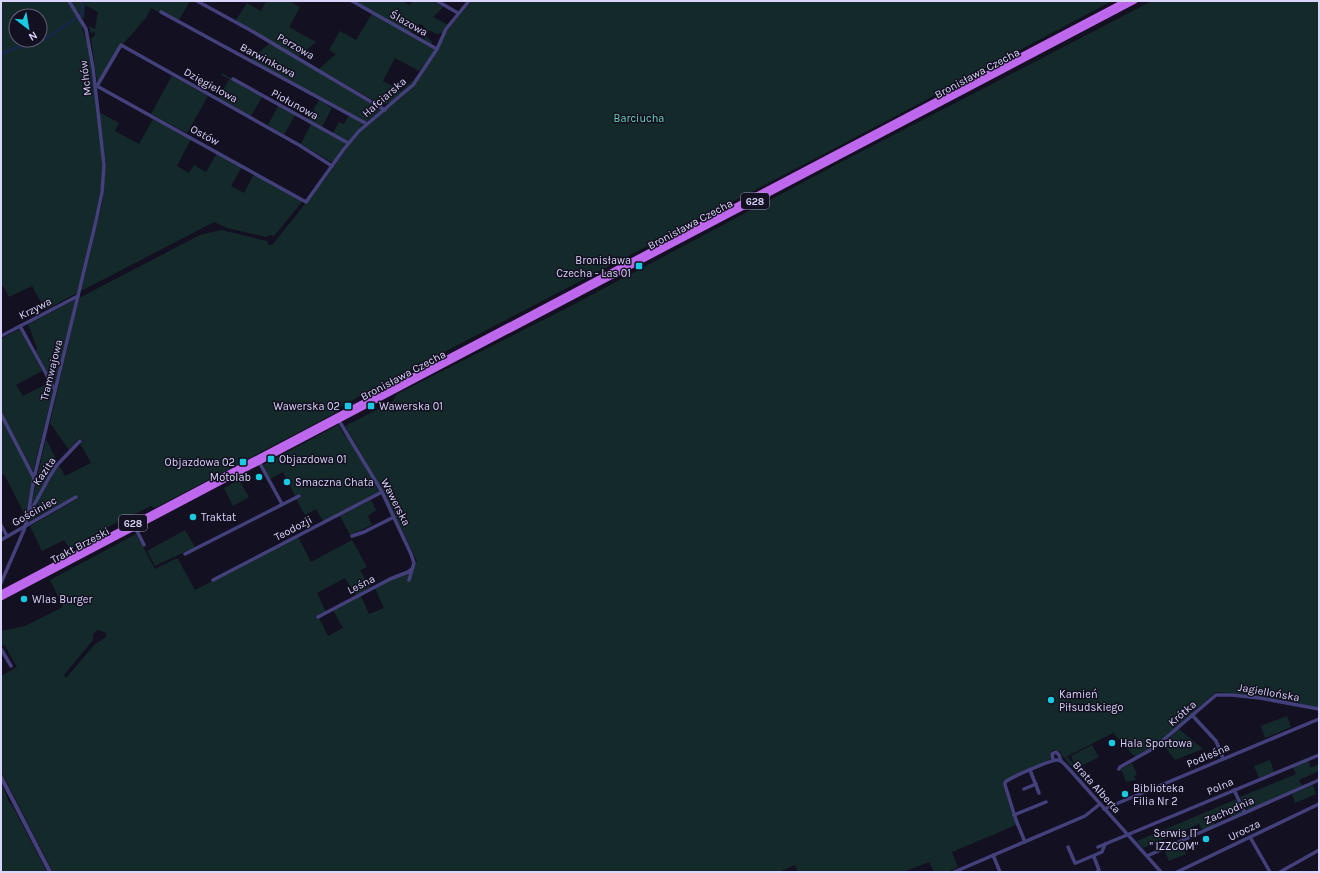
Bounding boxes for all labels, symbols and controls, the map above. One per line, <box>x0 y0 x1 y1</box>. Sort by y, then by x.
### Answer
street label: Ślazowa <box>388 6 431 39</box>
north arrow <box>8 8 48 48</box>
text: N <box>26 29 40 44</box>
street label: Perzowa <box>275 31 317 62</box>
street label: Barwinkowa <box>238 40 298 80</box>
street label: Bronisława Czecha <box>933 46 1022 101</box>
street label: Mchów <box>77 59 94 96</box>
street label: Dzięgielowa <box>182 65 240 106</box>
street label: Hafciarska <box>360 75 409 120</box>
street label: Piołunowa <box>269 86 321 123</box>
park label: Barciucha <box>614 112 664 125</box>
street label: Ostów <box>188 122 222 148</box>
road number: 628 <box>741 193 769 209</box>
street label: Bronisława Czecha <box>646 197 735 252</box>
place label: Bronisława Czecha - Las 01 <box>556 254 631 280</box>
marker: Bronisława Czecha - Las 01 <box>634 261 644 271</box>
street label: Krzywa <box>17 295 54 322</box>
street label: Tramwajowa <box>38 338 65 402</box>
street label: Bronisława Czecha <box>359 348 448 403</box>
place label: Wawerska 02 <box>273 400 340 413</box>
place label: Wawerska 01 <box>379 400 443 413</box>
marker: Wawerska 02 <box>343 401 353 411</box>
marker: Wawerska 01 <box>366 401 376 411</box>
place label: Objazdowa 01 <box>279 453 347 466</box>
marker: Objazdowa 01 <box>266 454 276 464</box>
street label: Kazita <box>30 455 59 488</box>
place label: Objazdowa 02 <box>165 456 235 469</box>
marker: Objazdowa 02 <box>238 457 248 467</box>
place label: Motolab <box>210 471 251 484</box>
marker: Motolab <box>254 472 264 482</box>
place label: Smaczna Chata <box>295 476 374 489</box>
street label: Wawerska <box>378 476 413 528</box>
marker: Smaczna Chata <box>282 477 292 487</box>
street label: Gościniec <box>10 494 59 529</box>
place label: Traktat <box>201 511 236 524</box>
marker: Traktat <box>188 512 198 522</box>
street label: Teodozji <box>272 513 314 544</box>
road number: 628 <box>119 515 147 531</box>
street label: Trakt Brzeski <box>49 525 112 566</box>
street label: Leśna <box>345 572 377 597</box>
place label: Wlas Burger <box>32 593 93 606</box>
marker: Wlas Burger <box>19 594 29 604</box>
street label: Jagiellońska <box>1237 681 1301 704</box>
place label: Kamień Piłsudskiego <box>1059 688 1124 714</box>
marker: Kamień Piłsudskiego <box>1046 695 1056 705</box>
street label: Krótka <box>1166 698 1199 729</box>
place label: Hala Sportowa <box>1120 737 1192 750</box>
marker: Hala Sportowa <box>1107 738 1117 748</box>
street label: Podleśna <box>1185 741 1232 770</box>
street label: Brata Alberta <box>1070 759 1123 816</box>
street label: Polna <box>1205 775 1236 798</box>
place label: Biblioteka Filia Nr 2 <box>1133 782 1184 808</box>
marker: Biblioteka Filia Nr 2 <box>1120 789 1130 799</box>
street label: Zachodnia <box>1202 794 1256 827</box>
street label: Urocza <box>1226 817 1262 844</box>
place label: Serwis IT " IZZCOM" <box>1149 827 1199 853</box>
marker: Serwis IT " IZZCOM" <box>1201 834 1211 844</box>

